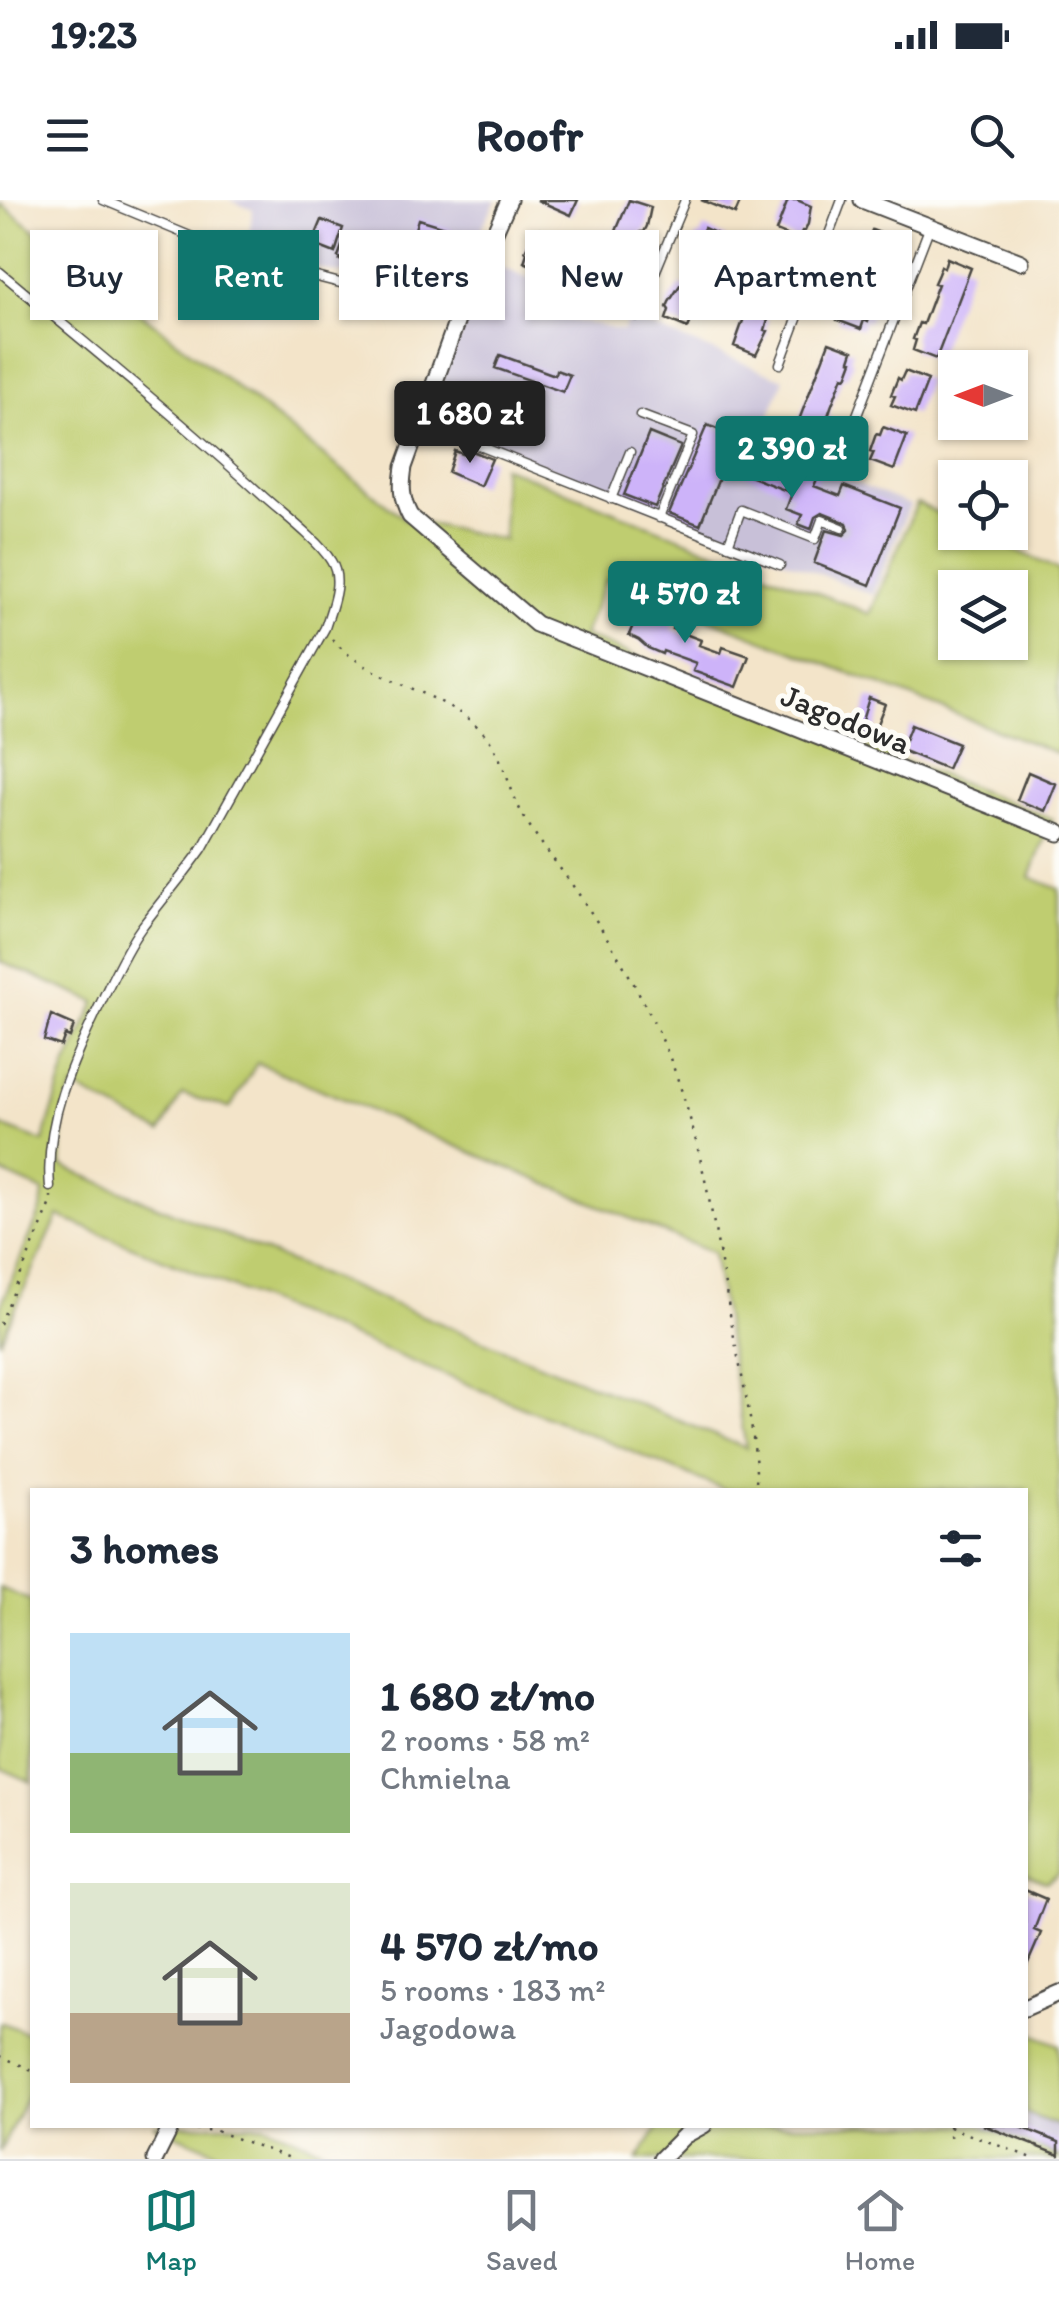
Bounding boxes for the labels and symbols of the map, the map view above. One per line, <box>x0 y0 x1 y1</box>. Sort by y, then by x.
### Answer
north arrow <box>938 350 1028 440</box>
pin: 1 680 zł <box>367 381 573 466</box>
pin: 2 390 zł <box>689 416 895 501</box>
pin: 4 570 zł <box>582 561 788 646</box>
street label: Jagodowa <box>776 676 917 762</box>

